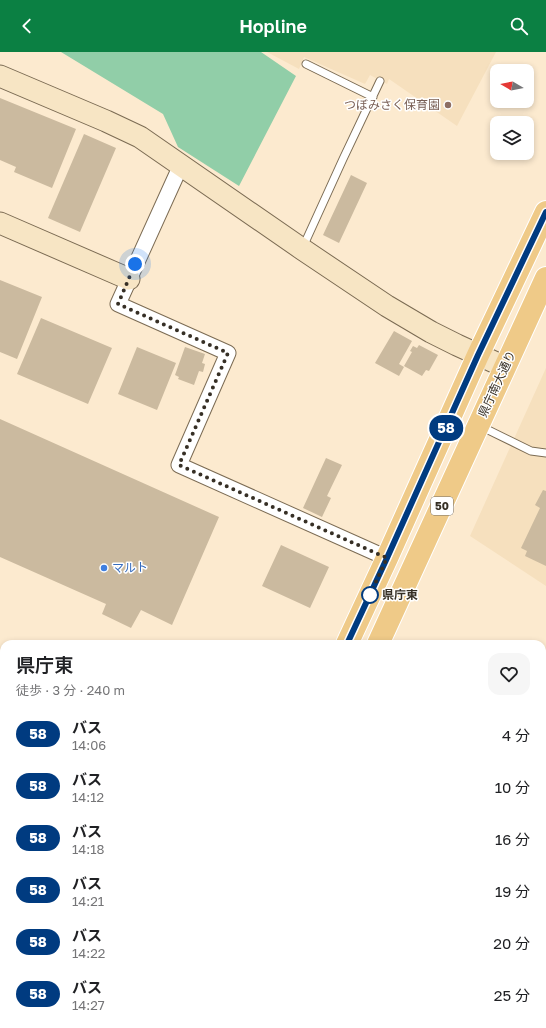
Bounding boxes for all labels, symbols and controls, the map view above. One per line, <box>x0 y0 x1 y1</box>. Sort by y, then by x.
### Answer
icon: back <box>16 15 38 37</box>
text: Hopline <box>239 15 307 37</box>
icon: search <box>508 15 530 37</box>
north arrow <box>490 64 534 108</box>
map controls <box>490 64 534 160</box>
place label: つぼみさく保育園 <box>344 97 440 112</box>
marker: つぼみさく保育園 <box>443 100 453 110</box>
button: layers <box>490 116 534 160</box>
your location <box>125 254 145 274</box>
street label: 県庁南大通り <box>475 348 519 420</box>
line badge: 58 <box>428 415 464 441</box>
text: 58 <box>437 419 455 436</box>
road number: 50 <box>431 497 453 515</box>
place label: マルト <box>112 560 148 575</box>
marker: マルト <box>99 563 109 573</box>
marker: 県庁東 <box>361 586 379 604</box>
place label: 県庁東 <box>382 587 418 602</box>
text: 県庁東 <box>16 653 73 676</box>
button: heart <box>488 653 530 695</box>
text: 徒歩 · 3 分 · 240 m <box>16 682 125 698</box>
text: バス <box>72 718 102 736</box>
text: 58 <box>29 725 47 742</box>
text: 4 分 <box>502 726 530 744</box>
text: 14:06 <box>72 737 106 753</box>
text: バス <box>72 770 102 788</box>
text: 58 <box>29 777 47 794</box>
text: 10 分 <box>495 778 530 796</box>
text: 14:12 <box>72 789 104 805</box>
text: バス <box>72 822 102 840</box>
text: 58 <box>29 829 47 846</box>
text: 16 分 <box>495 830 530 848</box>
text: 14:18 <box>72 841 104 857</box>
text: バス <box>72 874 102 892</box>
text: 58 <box>29 881 47 898</box>
text: 19 分 <box>495 882 530 900</box>
text: 14:21 <box>72 893 104 909</box>
text: バス <box>72 926 102 944</box>
text: 58 <box>29 933 47 950</box>
text: 20 分 <box>493 934 530 952</box>
text: 14:22 <box>72 945 105 961</box>
text: バス <box>72 978 102 996</box>
text: 58 <box>29 985 47 1002</box>
text: 25 分 <box>494 986 530 1004</box>
text: 14:27 <box>72 997 105 1013</box>

